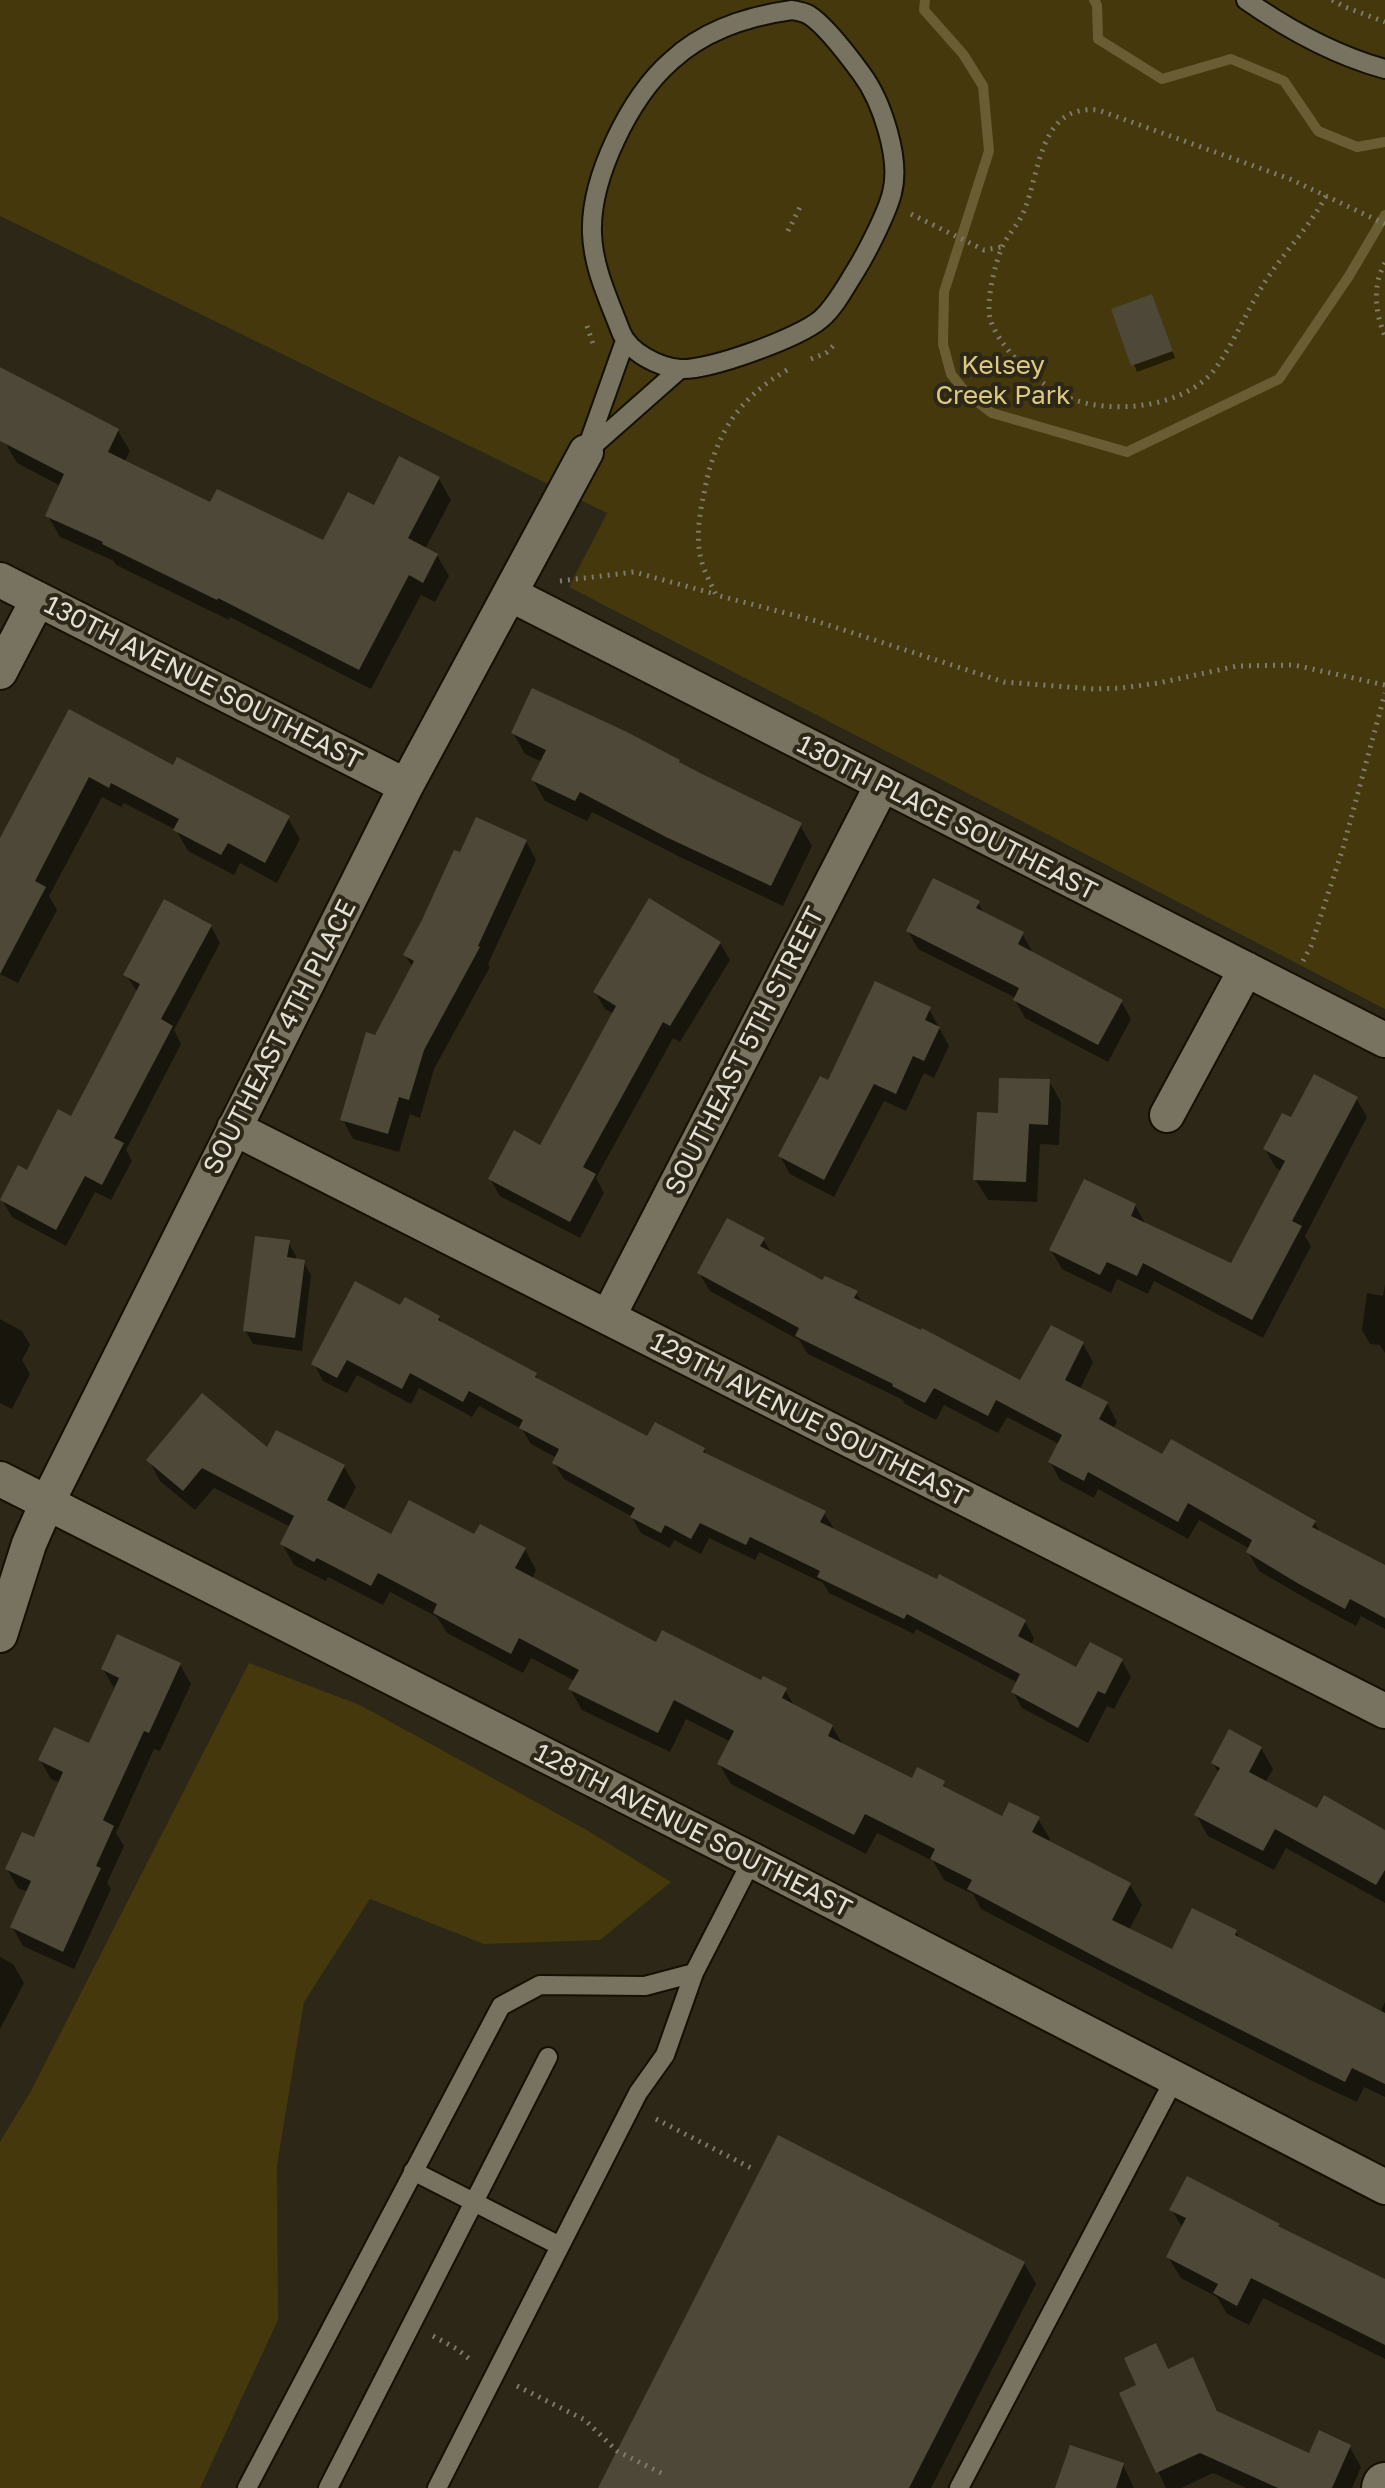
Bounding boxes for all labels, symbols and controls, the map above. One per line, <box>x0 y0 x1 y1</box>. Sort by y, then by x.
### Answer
park label: Kelsey Creek Park <box>935 350 1071 412</box>
street label: 130TH AVENUE SOUTHEAST <box>39 589 367 777</box>
street label: 130TH PLACE SOUTHEAST <box>792 729 1102 907</box>
street label: SOUTHEAST 4TH PLACE <box>197 894 363 1180</box>
street label: SOUTHEAST 5TH STREET <box>659 902 831 1200</box>
street label: 129TH AVENUE SOUTHEAST <box>645 1326 973 1514</box>
street label: 128TH AVENUE SOUTHEAST <box>529 1737 857 1925</box>

